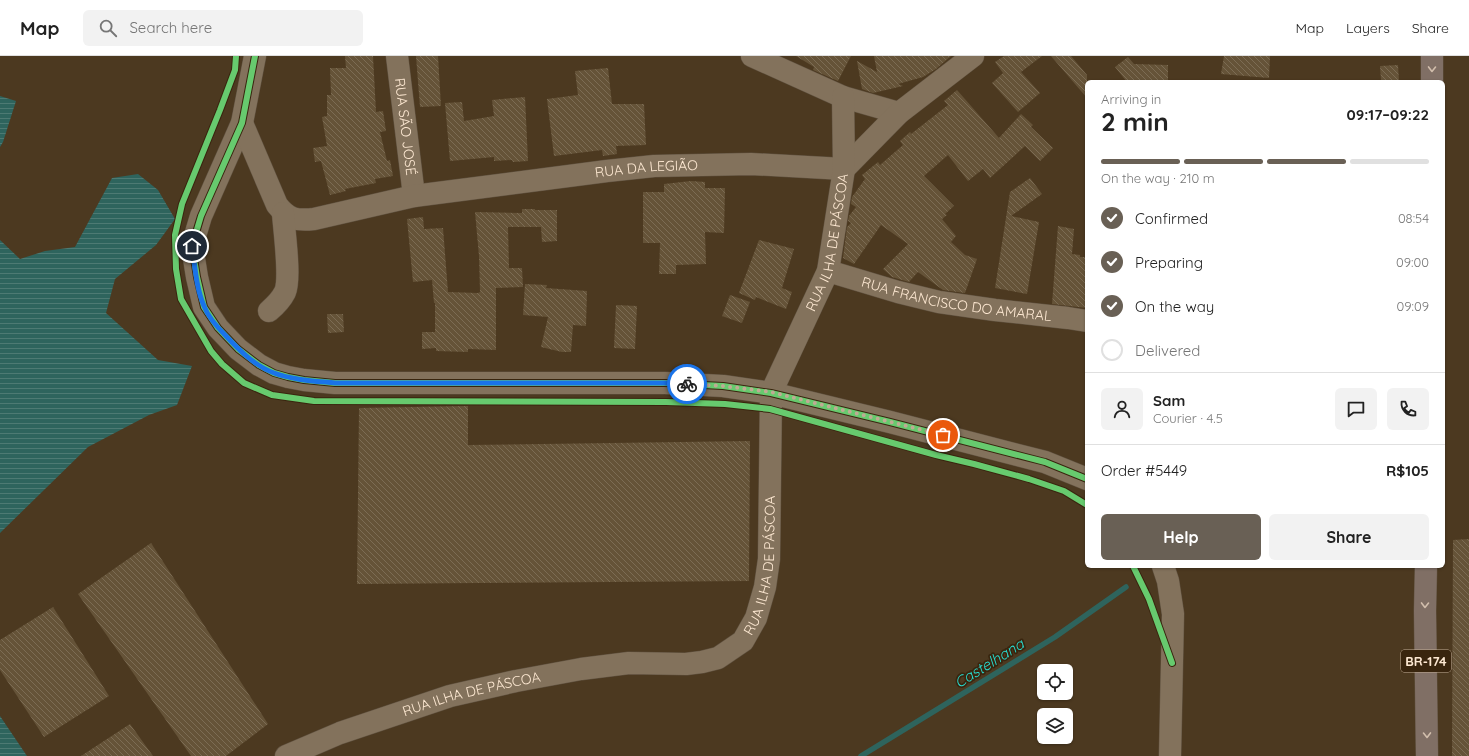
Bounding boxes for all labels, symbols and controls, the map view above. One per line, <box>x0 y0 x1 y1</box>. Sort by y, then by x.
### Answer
search box <box>83 10 363 46</box>
text: Map <box>20 16 59 40</box>
icon: search <box>97 17 119 39</box>
text: Search here <box>129 18 212 37</box>
text: Map <box>1295 19 1324 37</box>
text: Layers <box>1346 19 1390 37</box>
text: Share <box>1412 19 1449 37</box>
one-way arrow <box>1428 66 1436 72</box>
street label: RUA SÃO JOSÉ <box>391 77 420 176</box>
text: Arriving in <box>1101 91 1161 107</box>
text: 2 min <box>1101 105 1169 138</box>
text: 09:17–09:22 <box>1346 105 1429 124</box>
street label: RUA DA LEGIÃO <box>594 156 698 181</box>
text: On the way · 210 m <box>1101 170 1215 186</box>
street label: RUA ILHA DE PÁSCOA <box>801 172 852 314</box>
icon: check <box>1101 207 1123 229</box>
text: Confirmed <box>1135 209 1208 228</box>
text: 08:54 <box>1398 210 1429 226</box>
pin <box>175 229 209 263</box>
icon: home <box>181 235 203 257</box>
icon: check <box>1101 251 1123 273</box>
text: Preparing <box>1135 253 1203 272</box>
text: 09:00 <box>1396 254 1429 270</box>
street label: RUA FRANCISCO DO AMARAL <box>859 273 1053 325</box>
icon: check <box>1101 295 1123 317</box>
text: On the way <box>1135 297 1214 316</box>
text: 09:09 <box>1397 298 1429 314</box>
text: Delivered <box>1135 341 1200 360</box>
courier <box>667 364 707 404</box>
icon: bike <box>676 373 698 395</box>
button: person <box>1101 388 1143 430</box>
button: chat <box>1335 388 1377 430</box>
button: phone <box>1387 388 1429 430</box>
text: Sam <box>1153 391 1185 410</box>
text: Courier · 4.5 <box>1153 410 1223 426</box>
pin <box>926 418 960 452</box>
icon: bag <box>932 424 954 446</box>
text: Order #5449 <box>1101 461 1187 480</box>
text: R$105 <box>1386 461 1429 480</box>
street label: RUA ILHA DE PÁSCOA <box>739 496 779 638</box>
button: Help <box>1101 514 1261 560</box>
button: Share <box>1269 514 1429 560</box>
one-way arrow <box>1421 602 1429 608</box>
water label: Castelhana <box>951 634 1028 692</box>
road number: BR-174 <box>1401 650 1451 672</box>
map controls <box>1037 664 1073 744</box>
button: locate <box>1037 664 1073 700</box>
street label: RUA ILHA DE PÁSCOA <box>400 668 542 720</box>
button: layers <box>1037 708 1073 744</box>
one-way arrow <box>1423 732 1431 738</box>

